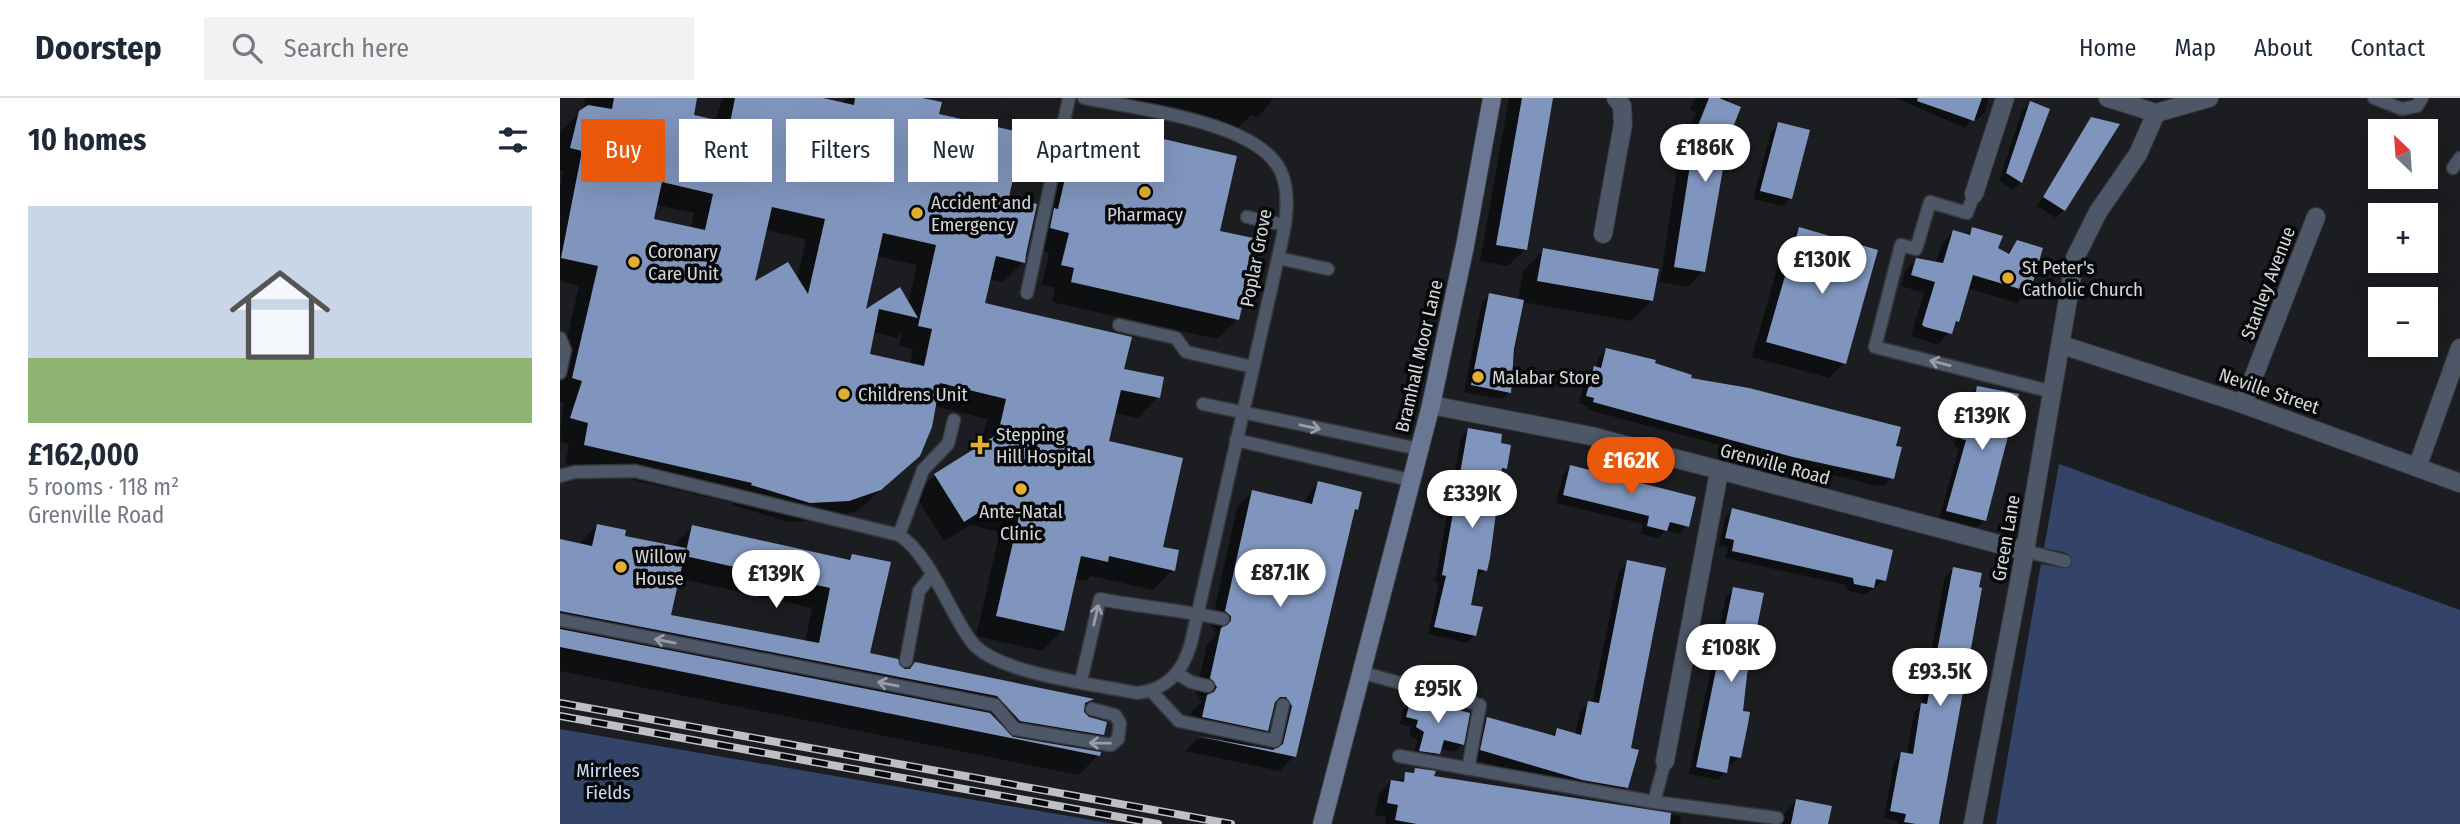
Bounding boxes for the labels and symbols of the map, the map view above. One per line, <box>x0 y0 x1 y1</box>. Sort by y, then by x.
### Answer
north arrow <box>2368 119 2438 189</box>
pin: £186K <box>1656 125 1754 184</box>
marker: Pharmacy <box>1137 184 1153 200</box>
place label: Accident and Emergency <box>931 191 1031 236</box>
place label: Pharmacy <box>1107 203 1184 226</box>
marker: Accident and Emergency <box>909 205 925 221</box>
street label: Poplar Grove <box>1235 207 1277 309</box>
street label: Stanley Avenue <box>2236 223 2300 343</box>
pin: £130K <box>1773 236 1871 296</box>
place label: Coronary Care Unit <box>648 240 720 285</box>
marker: Coronary Care Unit <box>626 254 642 270</box>
place label: St Peter's Catholic Church <box>2022 256 2143 301</box>
marker: St Peter's Catholic Church <box>2000 270 2016 286</box>
street label: Bramhall Moor Lane <box>1390 278 1448 434</box>
one-way arrow <box>1929 356 1952 369</box>
street label: Neville Street <box>2216 363 2323 419</box>
place label: Malabar Store <box>1492 366 1600 389</box>
marker: Malabar Store <box>1470 369 1486 385</box>
place label: Childrens Unit <box>858 383 968 406</box>
marker: Childrens Unit <box>836 386 852 402</box>
pin: £139K <box>1933 392 2031 452</box>
one-way arrow <box>1298 420 1321 434</box>
place label: Stepping Hill Hospital <box>996 423 1092 468</box>
marker: Stepping Hill Hospital <box>970 435 990 455</box>
pin: £162K <box>1582 438 1680 497</box>
street label: Grenville Road <box>1718 438 1832 490</box>
pin: £339K <box>1423 470 1521 530</box>
marker: Ante-Natal Clinic <box>1013 481 1029 497</box>
street label: Green Lane <box>1987 493 2025 583</box>
place label: Ante-Natal Clinic <box>979 500 1063 545</box>
place label: Willow House <box>635 545 687 590</box>
pin: £139K <box>727 550 825 610</box>
pin: £87.1K <box>1223 550 1337 609</box>
marker: Willow House <box>613 559 629 575</box>
one-way arrow <box>1090 604 1103 627</box>
pin: £108K <box>1682 624 1780 684</box>
one-way arrow <box>654 633 677 647</box>
pin: £93.5K <box>1883 648 1997 708</box>
pin: £95K <box>1397 666 1479 725</box>
one-way arrow <box>877 677 900 690</box>
one-way arrow <box>1089 737 1112 750</box>
park label: Mirrlees Fields <box>576 759 640 804</box>

